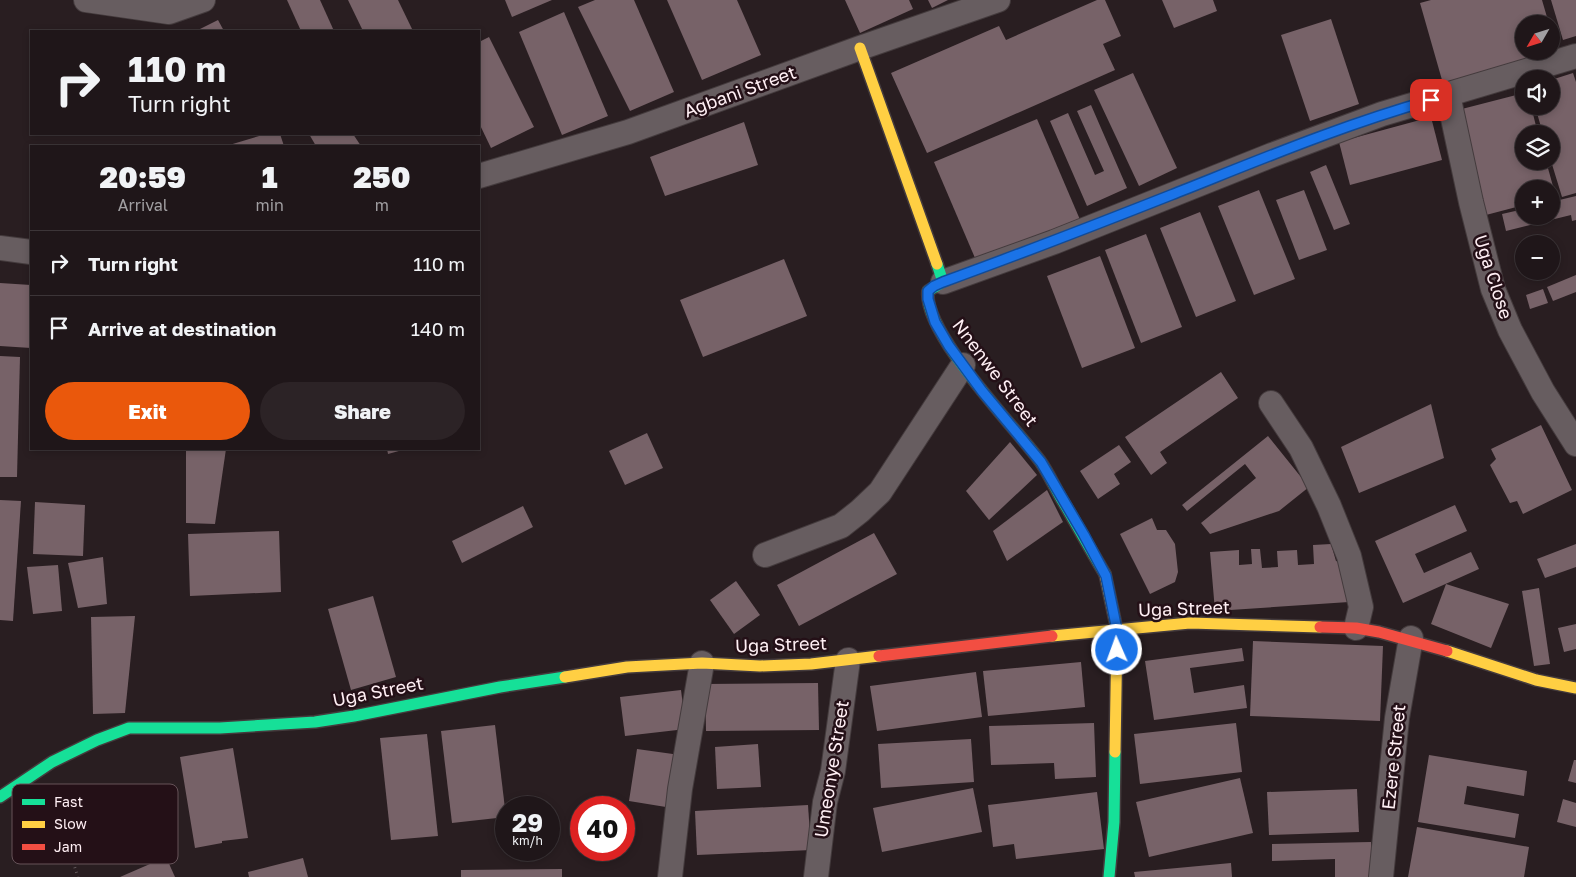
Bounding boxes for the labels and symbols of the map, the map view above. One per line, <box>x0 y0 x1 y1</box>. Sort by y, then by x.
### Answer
north arrow <box>1515 15 1560 60</box>
street label: Agbani Street <box>681 61 799 122</box>
pin <box>1410 79 1452 121</box>
street label: Uga Close <box>1470 232 1518 322</box>
street label: Nnenwe Street <box>948 314 1043 430</box>
street label: Uga Street <box>1138 595 1230 621</box>
position arrow <box>1090 623 1142 675</box>
street label: Uga Street <box>735 631 827 657</box>
street label: Uga Street <box>330 671 425 711</box>
street label: Umeonye Street <box>809 698 853 839</box>
street label: Ezere Street <box>1377 703 1409 811</box>
legend <box>12 784 178 864</box>
text: Fast <box>54 793 83 810</box>
speed limit sign: 40 <box>570 796 635 861</box>
text: Slow <box>54 815 87 832</box>
text: Jam <box>54 838 82 855</box>

